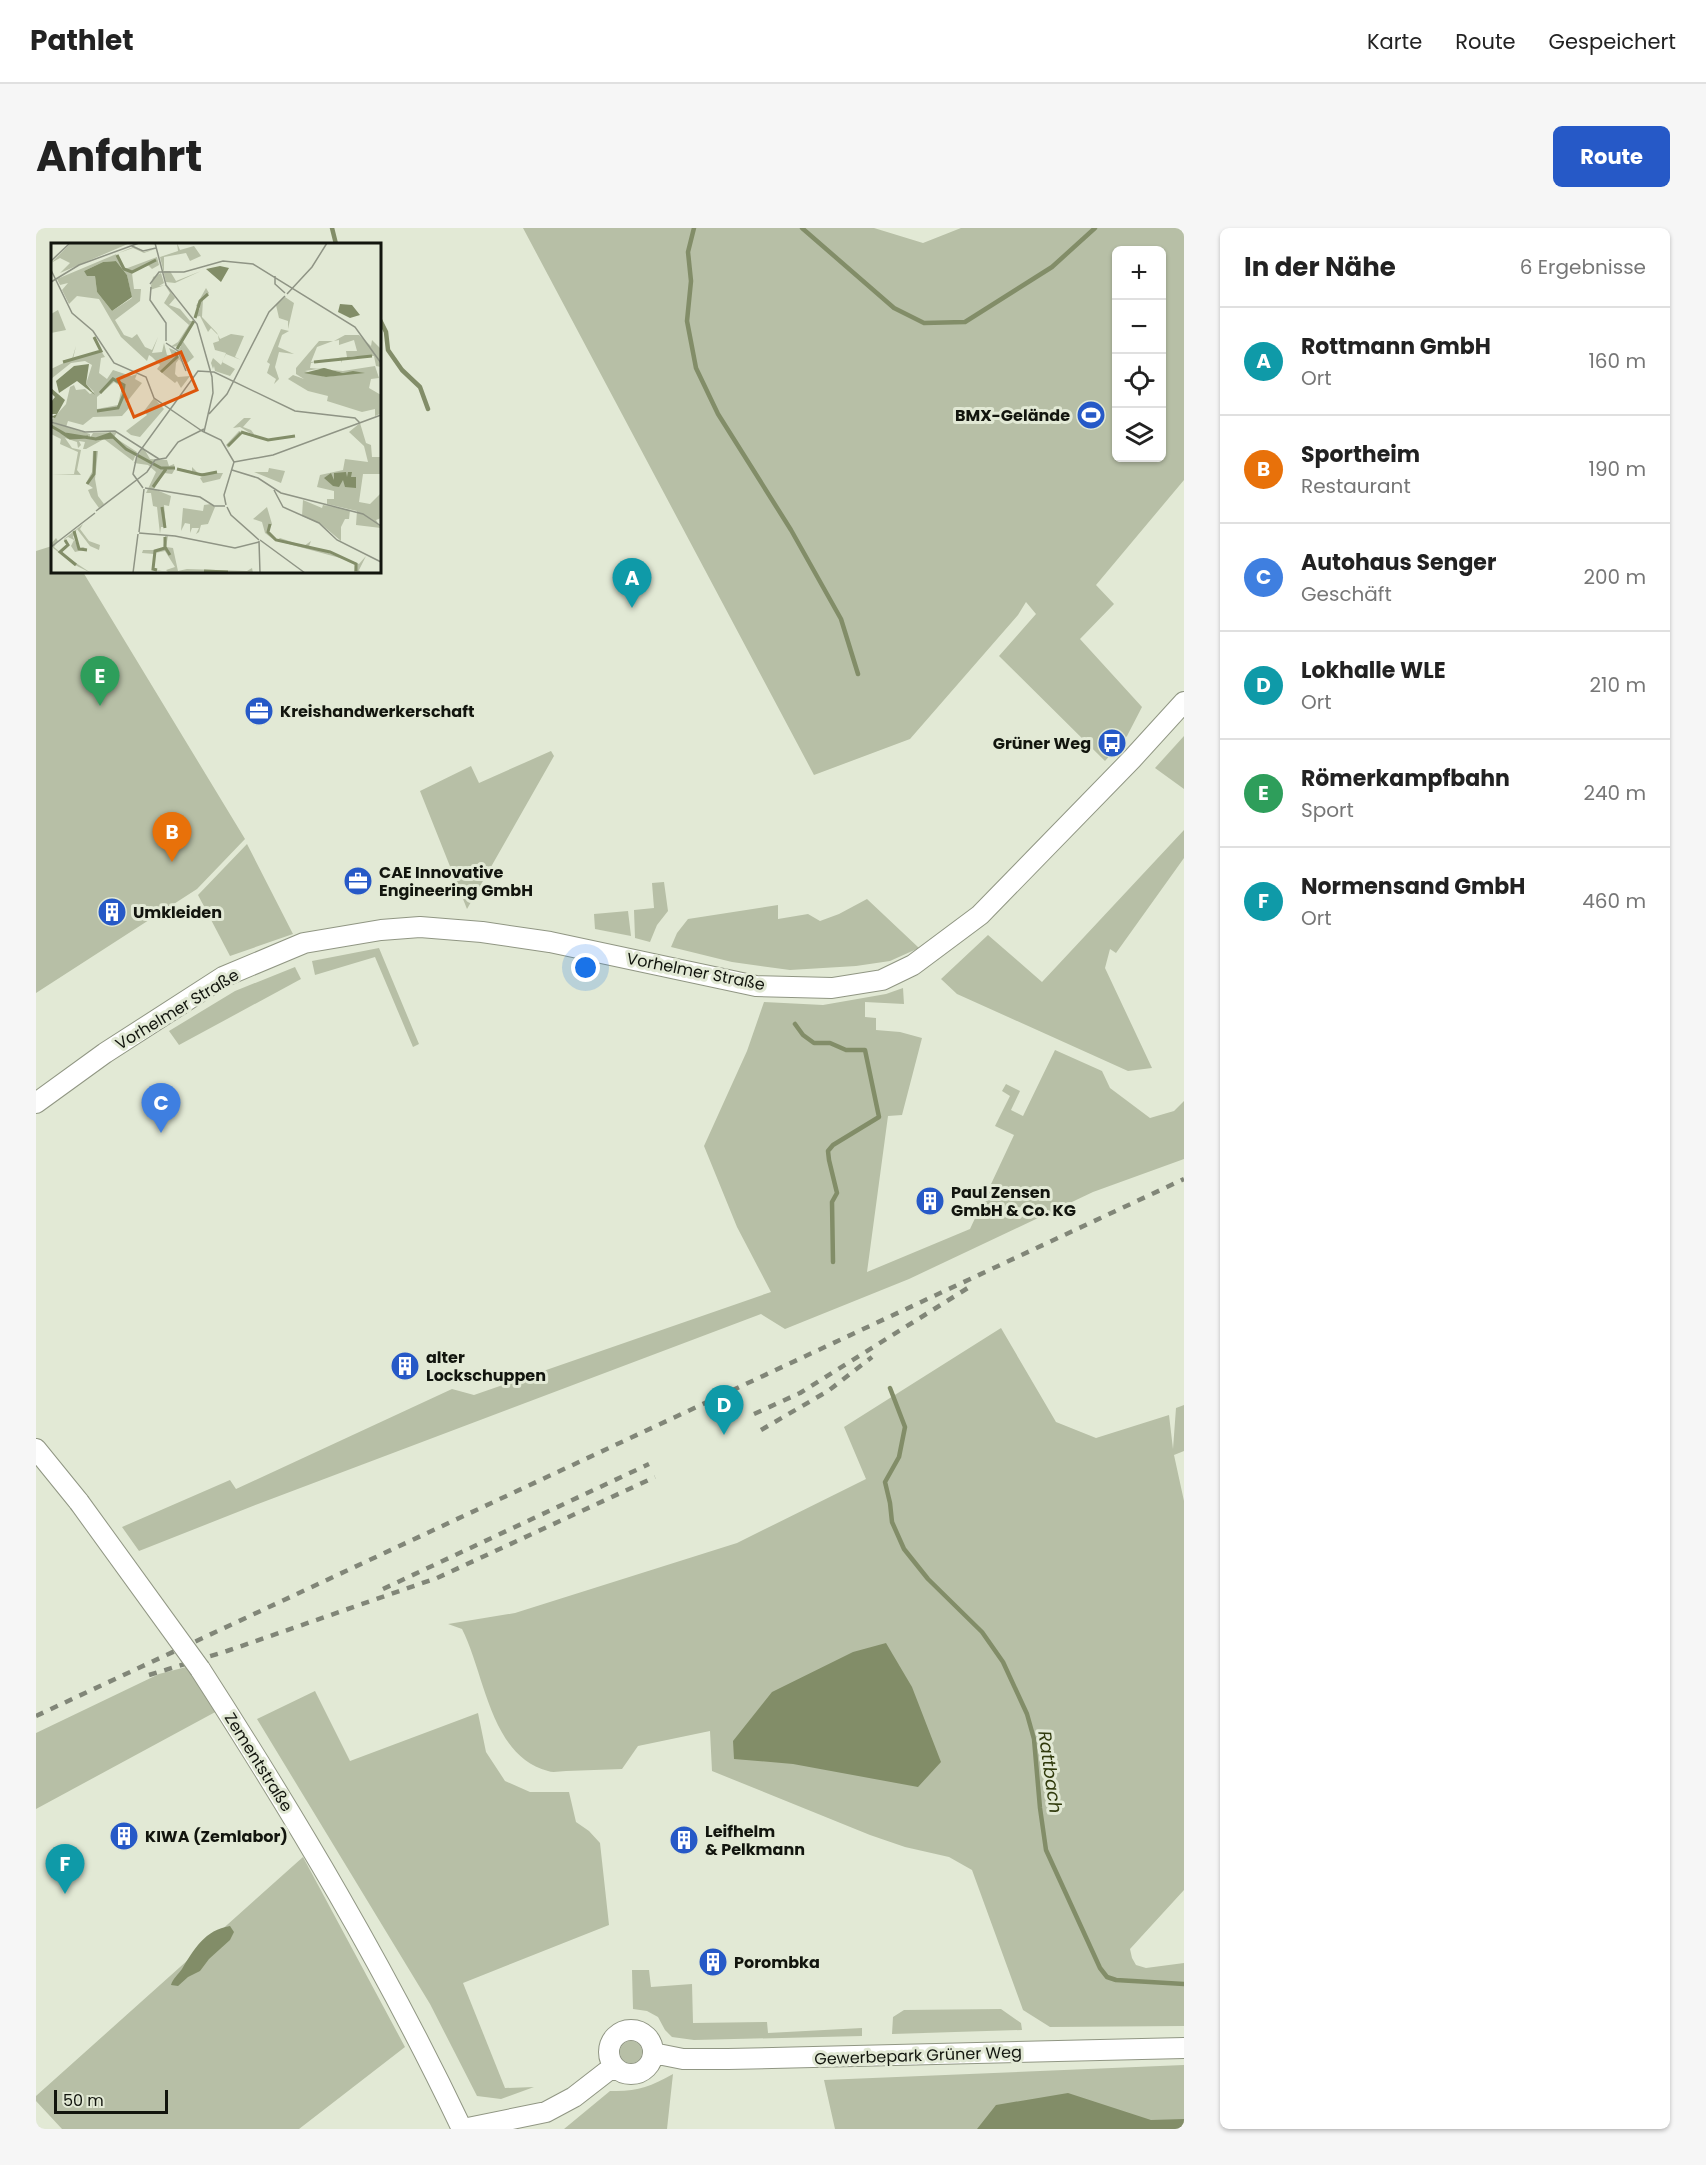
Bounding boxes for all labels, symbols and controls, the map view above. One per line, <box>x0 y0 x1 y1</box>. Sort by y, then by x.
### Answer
text: Pathlet <box>30 21 134 60</box>
text: Karte <box>1367 27 1422 56</box>
text: Route <box>1455 27 1516 56</box>
text: Gespeichert <box>1549 27 1676 56</box>
button: Route <box>1553 126 1670 187</box>
text: Anfahrt <box>36 127 202 186</box>
inset map <box>51 243 381 573</box>
map controls <box>1112 246 1166 462</box>
button: + <box>1112 246 1166 300</box>
text: In der Nähe <box>1244 249 1396 285</box>
text: 6 Ergebnisse <box>1520 253 1646 281</box>
button: − <box>1112 300 1166 354</box>
text: Rottmann GmbH <box>1301 331 1491 362</box>
text: A <box>1256 347 1271 375</box>
text: 160 m <box>1588 347 1646 375</box>
button: locate <box>1112 354 1166 408</box>
text: Ort <box>1301 364 1331 392</box>
sports icon: BMX-Gelände <box>1075 399 1107 431</box>
place label: BMX-Gelände <box>955 404 1070 427</box>
button: layers <box>1112 408 1166 462</box>
text: Sportheim <box>1301 439 1420 470</box>
text: B <box>1257 455 1270 483</box>
text: 190 m <box>1589 455 1646 483</box>
text: Restaurant <box>1301 472 1411 500</box>
text: Autohaus Senger <box>1301 547 1496 578</box>
pin: A <box>612 558 652 608</box>
text: C <box>1256 563 1271 591</box>
text: 200 m <box>1583 563 1646 591</box>
text: Geschäft <box>1301 580 1392 608</box>
text: Lokhalle WLE <box>1301 655 1446 686</box>
pin: E <box>80 656 120 706</box>
text: D <box>1256 671 1271 699</box>
text: 210 m <box>1590 671 1646 699</box>
text: Ort <box>1301 688 1331 716</box>
office icon: Kreishandwerkerschaft <box>243 695 275 727</box>
place label: Kreishandwerkerschaft <box>280 700 474 723</box>
bus stop icon: Grüner Weg <box>1096 727 1128 759</box>
place label: Grüner Weg <box>993 732 1091 755</box>
text: Römerkampfbahn <box>1301 763 1510 794</box>
text: E <box>1258 779 1269 807</box>
text: 240 m <box>1583 779 1646 807</box>
text: Sport <box>1301 796 1354 824</box>
pin: B <box>152 812 192 862</box>
place label: CAE Innovative Engineering GmbH <box>379 861 533 902</box>
office icon: CAE Innovative Engineering GmbH <box>342 865 374 897</box>
text: Normensand GmbH <box>1301 871 1525 902</box>
text: F <box>1258 887 1269 915</box>
text: 460 m <box>1582 887 1646 915</box>
building icon: Umkleiden <box>96 896 128 928</box>
place label: Umkleiden <box>133 901 222 924</box>
text: Ort <box>1301 904 1331 932</box>
street label: Vorhelmer Straße <box>625 947 767 996</box>
your location <box>571 953 600 982</box>
street label: Vorhelmer Straße <box>111 963 243 1055</box>
pin: C <box>142 1084 180 1133</box>
place label: Paul Zensen GmbH & Co. KG <box>951 1181 1076 1222</box>
building icon: Paul Zensen GmbH & Co. KG <box>914 1185 946 1217</box>
place label: alter Lockschuppen <box>426 1346 546 1387</box>
building icon: alter Lockschuppen <box>389 1350 421 1382</box>
pin: D <box>704 1386 744 1435</box>
street label: Zementstraße <box>219 1708 298 1816</box>
water label: Rattbach <box>1032 1729 1069 1815</box>
building icon: KIWA (Zemlabor) <box>108 1820 140 1852</box>
place label: Leifhelm & Pelkmann <box>705 1820 805 1861</box>
building icon: Leifhelm & Pelkmann <box>668 1824 700 1856</box>
place label: KIWA (Zemlabor) <box>145 1825 288 1848</box>
pin: F <box>45 1844 84 1894</box>
building icon: Porombka <box>697 1946 729 1978</box>
place label: Porombka <box>734 1951 820 1974</box>
street label: Gewerbepark Grüner Weg <box>814 2040 1022 2071</box>
scale bar <box>54 2087 168 2114</box>
text: 50 m <box>63 2089 104 2112</box>

